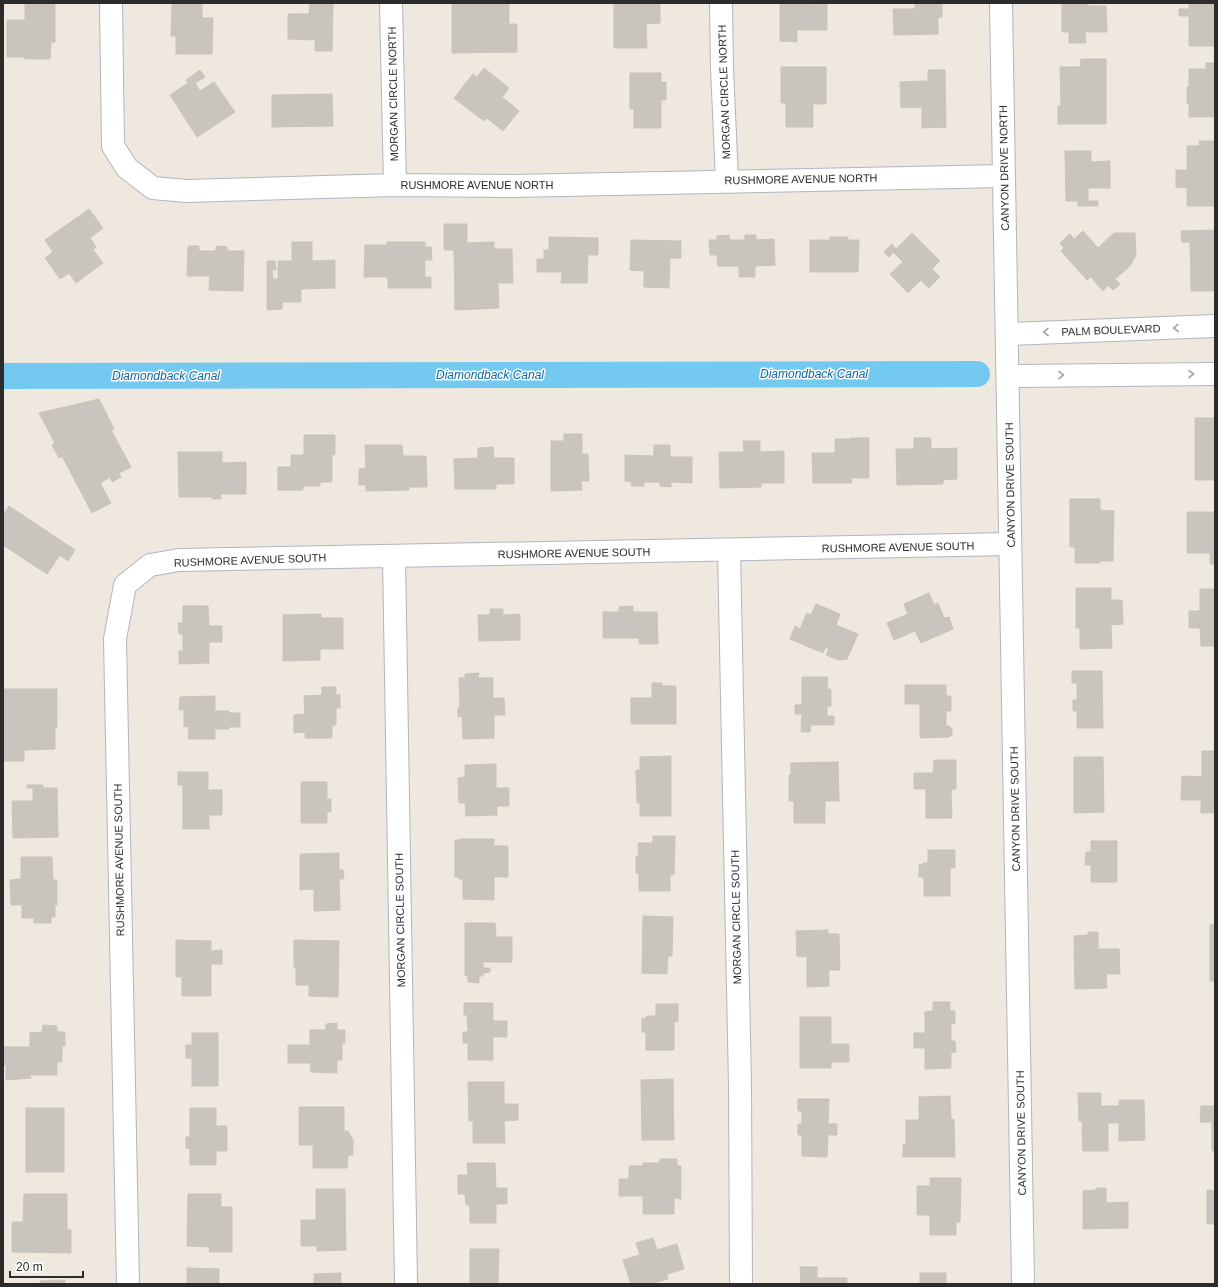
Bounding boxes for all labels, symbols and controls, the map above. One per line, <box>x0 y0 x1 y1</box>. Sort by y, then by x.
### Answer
street label: MORGAN CIRCLE NORTH <box>716 24 732 160</box>
street label: MORGAN CIRCLE NORTH <box>386 26 400 162</box>
street label: CANYON DRIVE NORTH <box>997 105 1011 231</box>
street label: RUSHMORE AVENUE NORTH <box>724 172 878 186</box>
street label: RUSHMORE AVENUE NORTH <box>400 179 554 191</box>
street label: PALM BOULEVARD <box>1061 322 1161 338</box>
one-way arrow <box>1173 324 1179 332</box>
one-way arrow <box>1043 328 1049 337</box>
water label: Diamondback Canal <box>760 367 868 381</box>
water label: Diamondback Canal <box>436 368 544 382</box>
water label: Diamondback Canal <box>112 369 220 383</box>
one-way arrow <box>1188 370 1194 378</box>
one-way arrow <box>1058 371 1064 379</box>
street label: CANYON DRIVE SOUTH <box>1003 422 1017 548</box>
street label: RUSHMORE AVENUE SOUTH <box>822 540 974 554</box>
street label: RUSHMORE AVENUE SOUTH <box>498 546 650 560</box>
street label: RUSHMORE AVENUE SOUTH <box>174 551 327 569</box>
street label: CANYON DRIVE SOUTH <box>1008 746 1022 872</box>
street label: RUSHMORE AVENUE SOUTH <box>112 784 126 936</box>
street label: MORGAN CIRCLE SOUTH <box>729 850 743 984</box>
street label: MORGAN CIRCLE SOUTH <box>393 853 407 987</box>
street label: CANYON DRIVE SOUTH <box>1014 1070 1028 1196</box>
scale bar <box>10 1253 83 1279</box>
text: 20 m <box>16 1260 43 1274</box>

